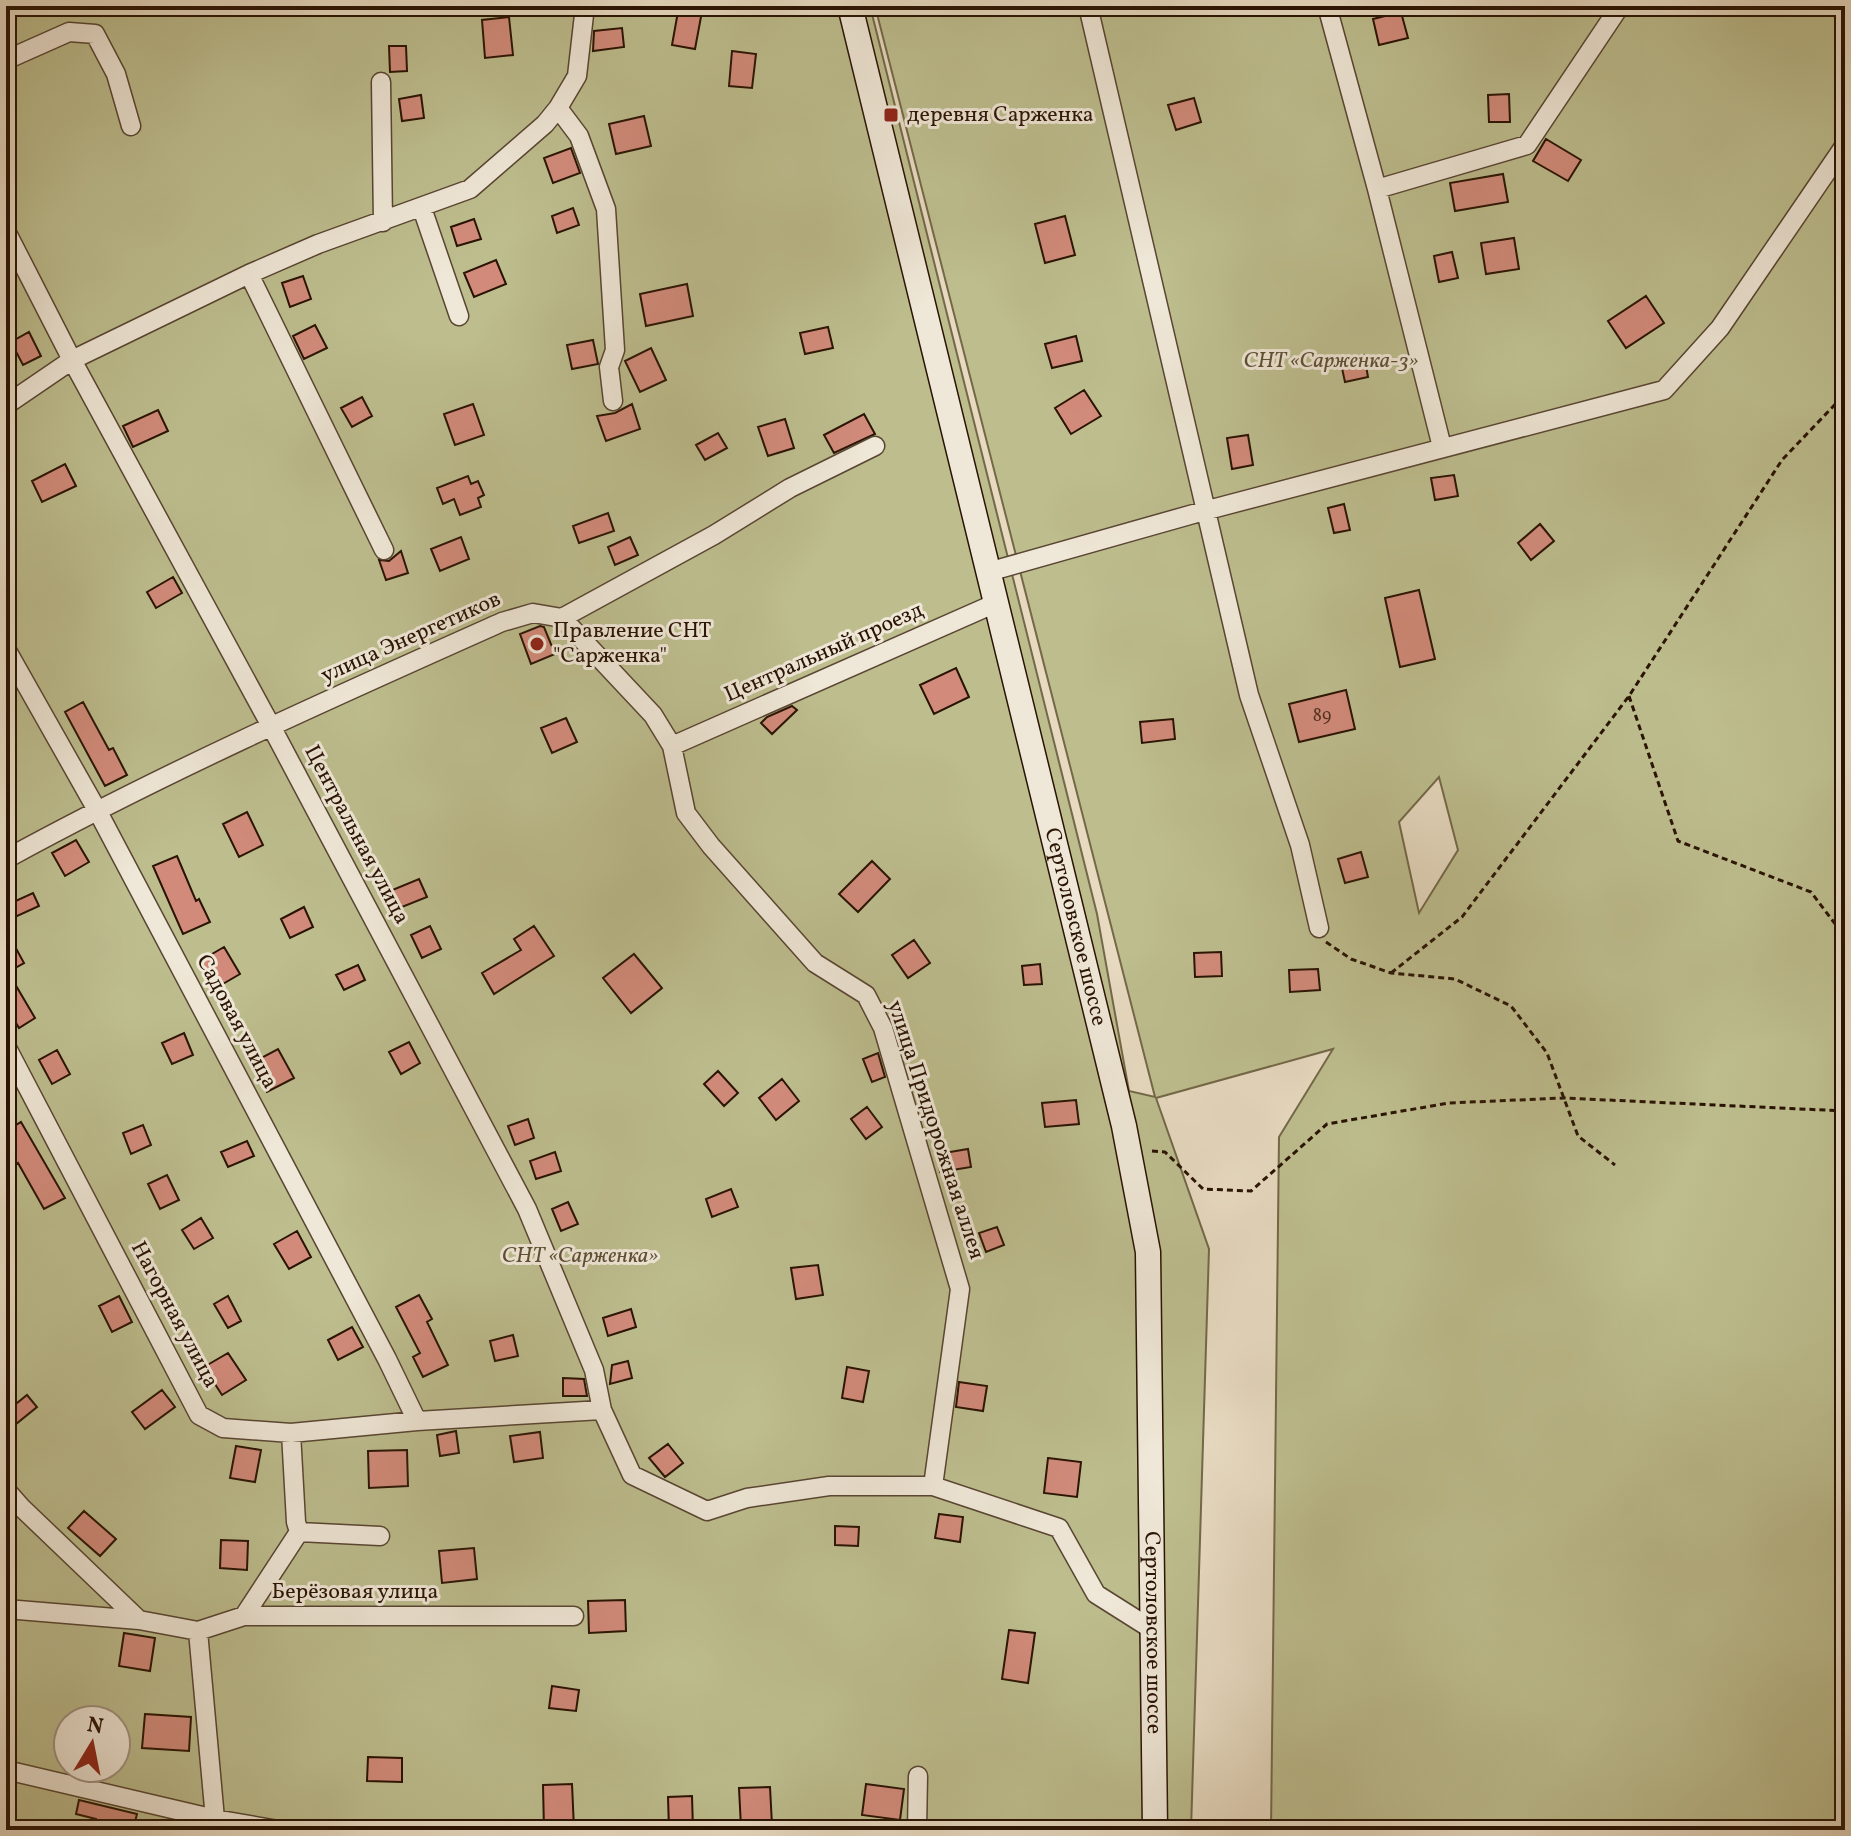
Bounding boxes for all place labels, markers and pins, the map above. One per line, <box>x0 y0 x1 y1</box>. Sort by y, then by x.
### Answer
place label: деревня Сарженка <box>907 100 1094 131</box>
marker: деревня Сарженка <box>882 106 900 124</box>
place label: Правление СНТ "Сарженка" <box>553 616 711 672</box>
marker: Правление СНТ "Сарженка" <box>528 635 546 653</box>

